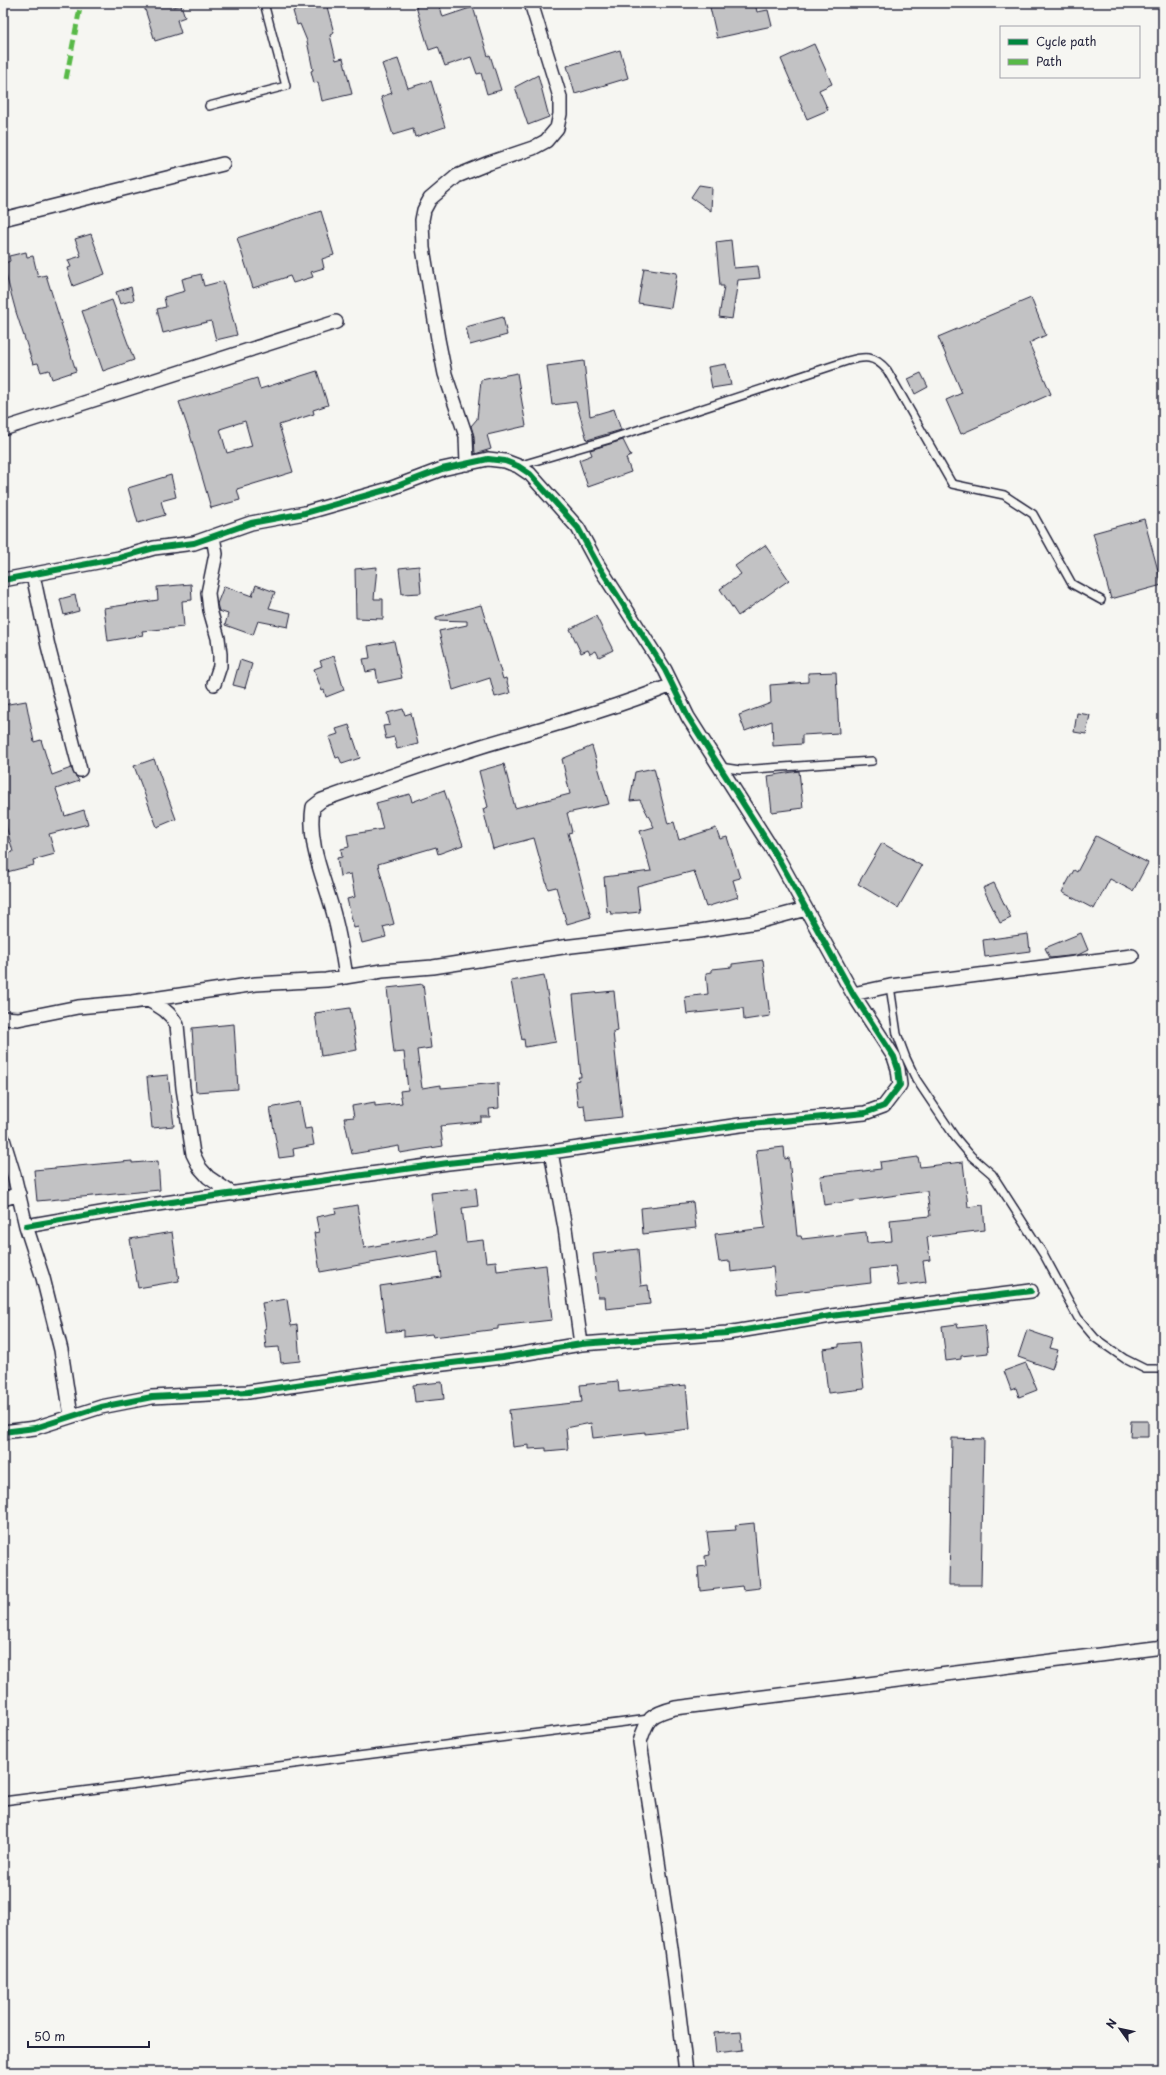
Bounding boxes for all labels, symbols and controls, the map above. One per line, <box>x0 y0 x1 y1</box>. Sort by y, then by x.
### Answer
legend <box>1000 26 1140 78</box>
text: Cycle path <box>1036 32 1097 50</box>
text: Path <box>1036 52 1062 70</box>
north arrow <box>1100 2009 1140 2049</box>
text: N <box>1102 2015 1121 2032</box>
scale bar <box>28 2023 149 2049</box>
text: 50 m <box>34 2027 65 2045</box>

